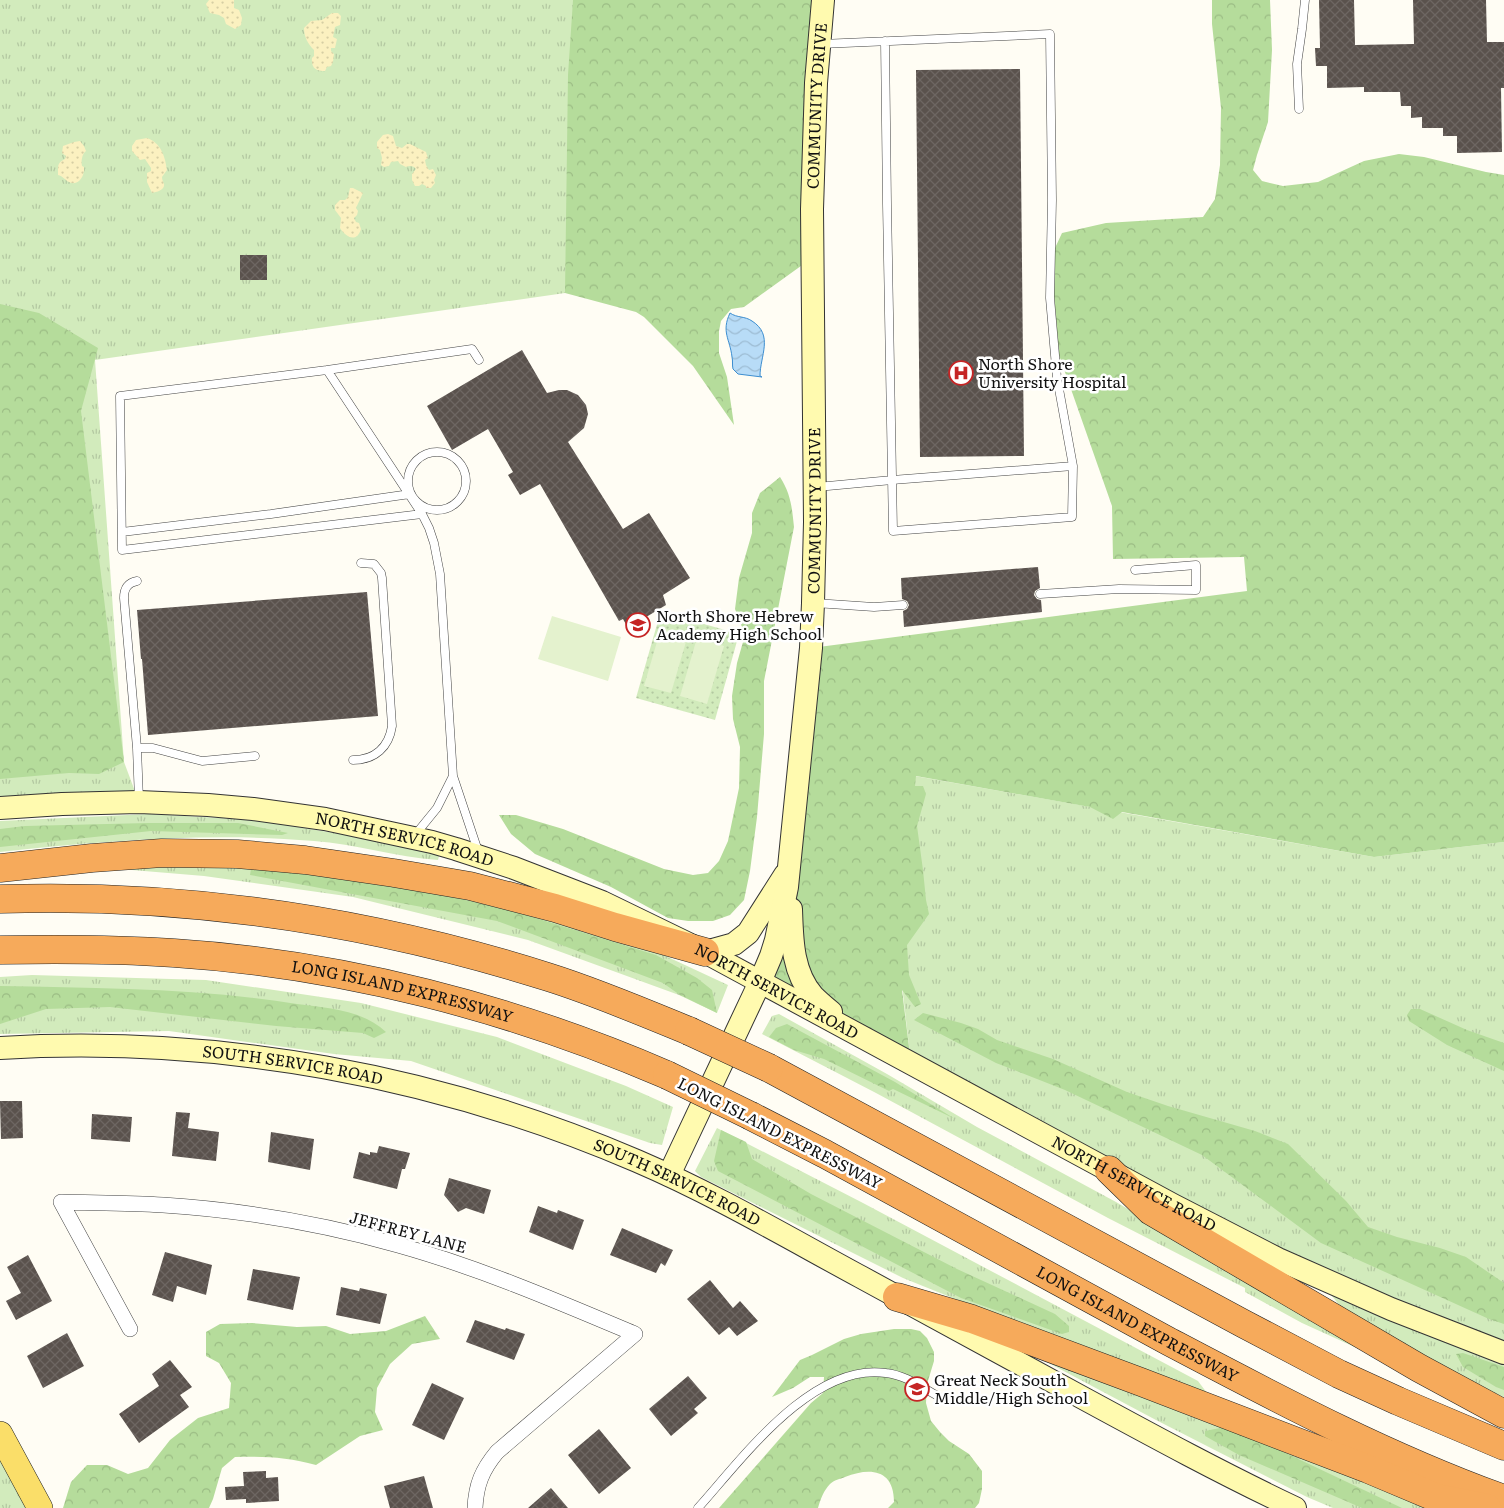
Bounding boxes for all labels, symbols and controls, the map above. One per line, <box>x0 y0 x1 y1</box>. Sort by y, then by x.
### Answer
street label: COMMUNITY DRIVE <box>800 22 832 189</box>
place label: North Shore University Hospital <box>978 351 1126 393</box>
hospital icon: North Shore University Hospital <box>948 360 974 386</box>
street label: COMMUNITY DRIVE <box>800 427 826 594</box>
place label: North Shore Hebrew Academy High School <box>656 603 822 645</box>
school or university icon: North Shore Hebrew Academy High School <box>625 612 651 638</box>
street label: NORTH SERVICE ROAD <box>314 805 497 872</box>
street label: NORTH SERVICE ROAD <box>691 936 864 1044</box>
street label: LONG ISLAND EXPRESSWAY <box>290 953 517 1028</box>
street label: SOUTH SERVICE ROAD <box>202 1038 386 1090</box>
street label: LONG ISLAND EXPRESSWAY <box>674 1070 887 1194</box>
street label: NORTH SERVICE ROAD <box>1048 1129 1221 1236</box>
street label: SOUTH SERVICE ROAD <box>590 1131 766 1231</box>
street label: JEFFREY LANE <box>347 1204 470 1258</box>
street label: LONG ISLAND EXPRESSWAY <box>1033 1259 1244 1388</box>
place label: Great Neck South Middle/High School <box>934 1367 1088 1409</box>
school or university icon: Great Neck South Middle/High School <box>904 1376 930 1402</box>

